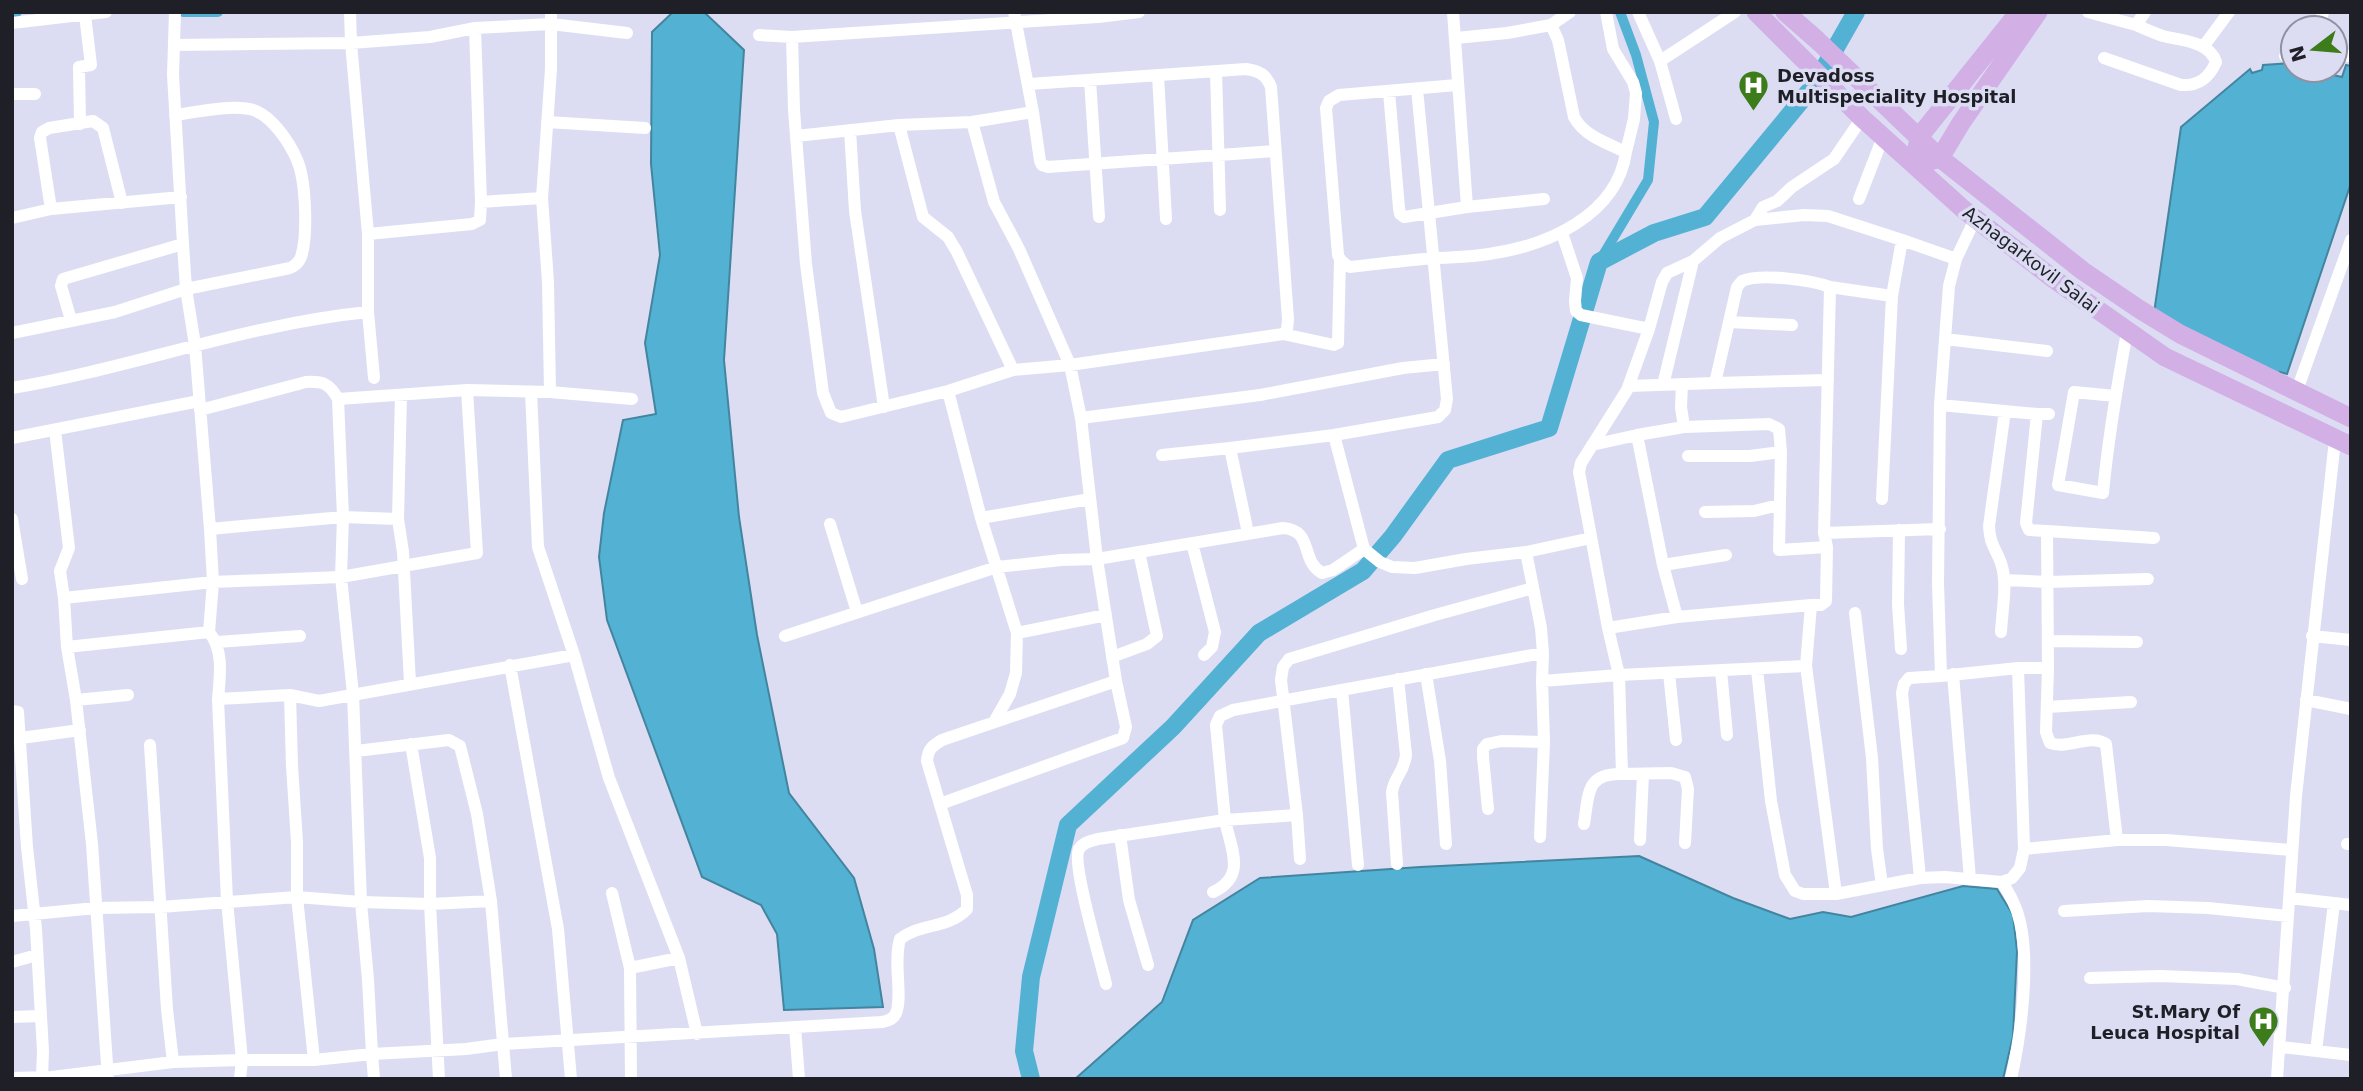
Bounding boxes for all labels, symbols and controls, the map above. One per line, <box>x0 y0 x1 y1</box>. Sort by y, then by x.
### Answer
north arrow <box>2279 14 2349 84</box>
text: N <box>2285 43 2310 64</box>
place label: Devadoss Multispeciality Hospital <box>1777 65 2017 107</box>
hospital icon: Devadoss Multispeciality Hospital <box>1737 69 1771 113</box>
street label: Azhagarkovil Salai <box>1959 202 2103 318</box>
place label: St.Mary Of Leuca Hospital <box>2090 1001 2240 1043</box>
hospital icon: St.Mary Of Leuca Hospital <box>2246 1005 2280 1049</box>

